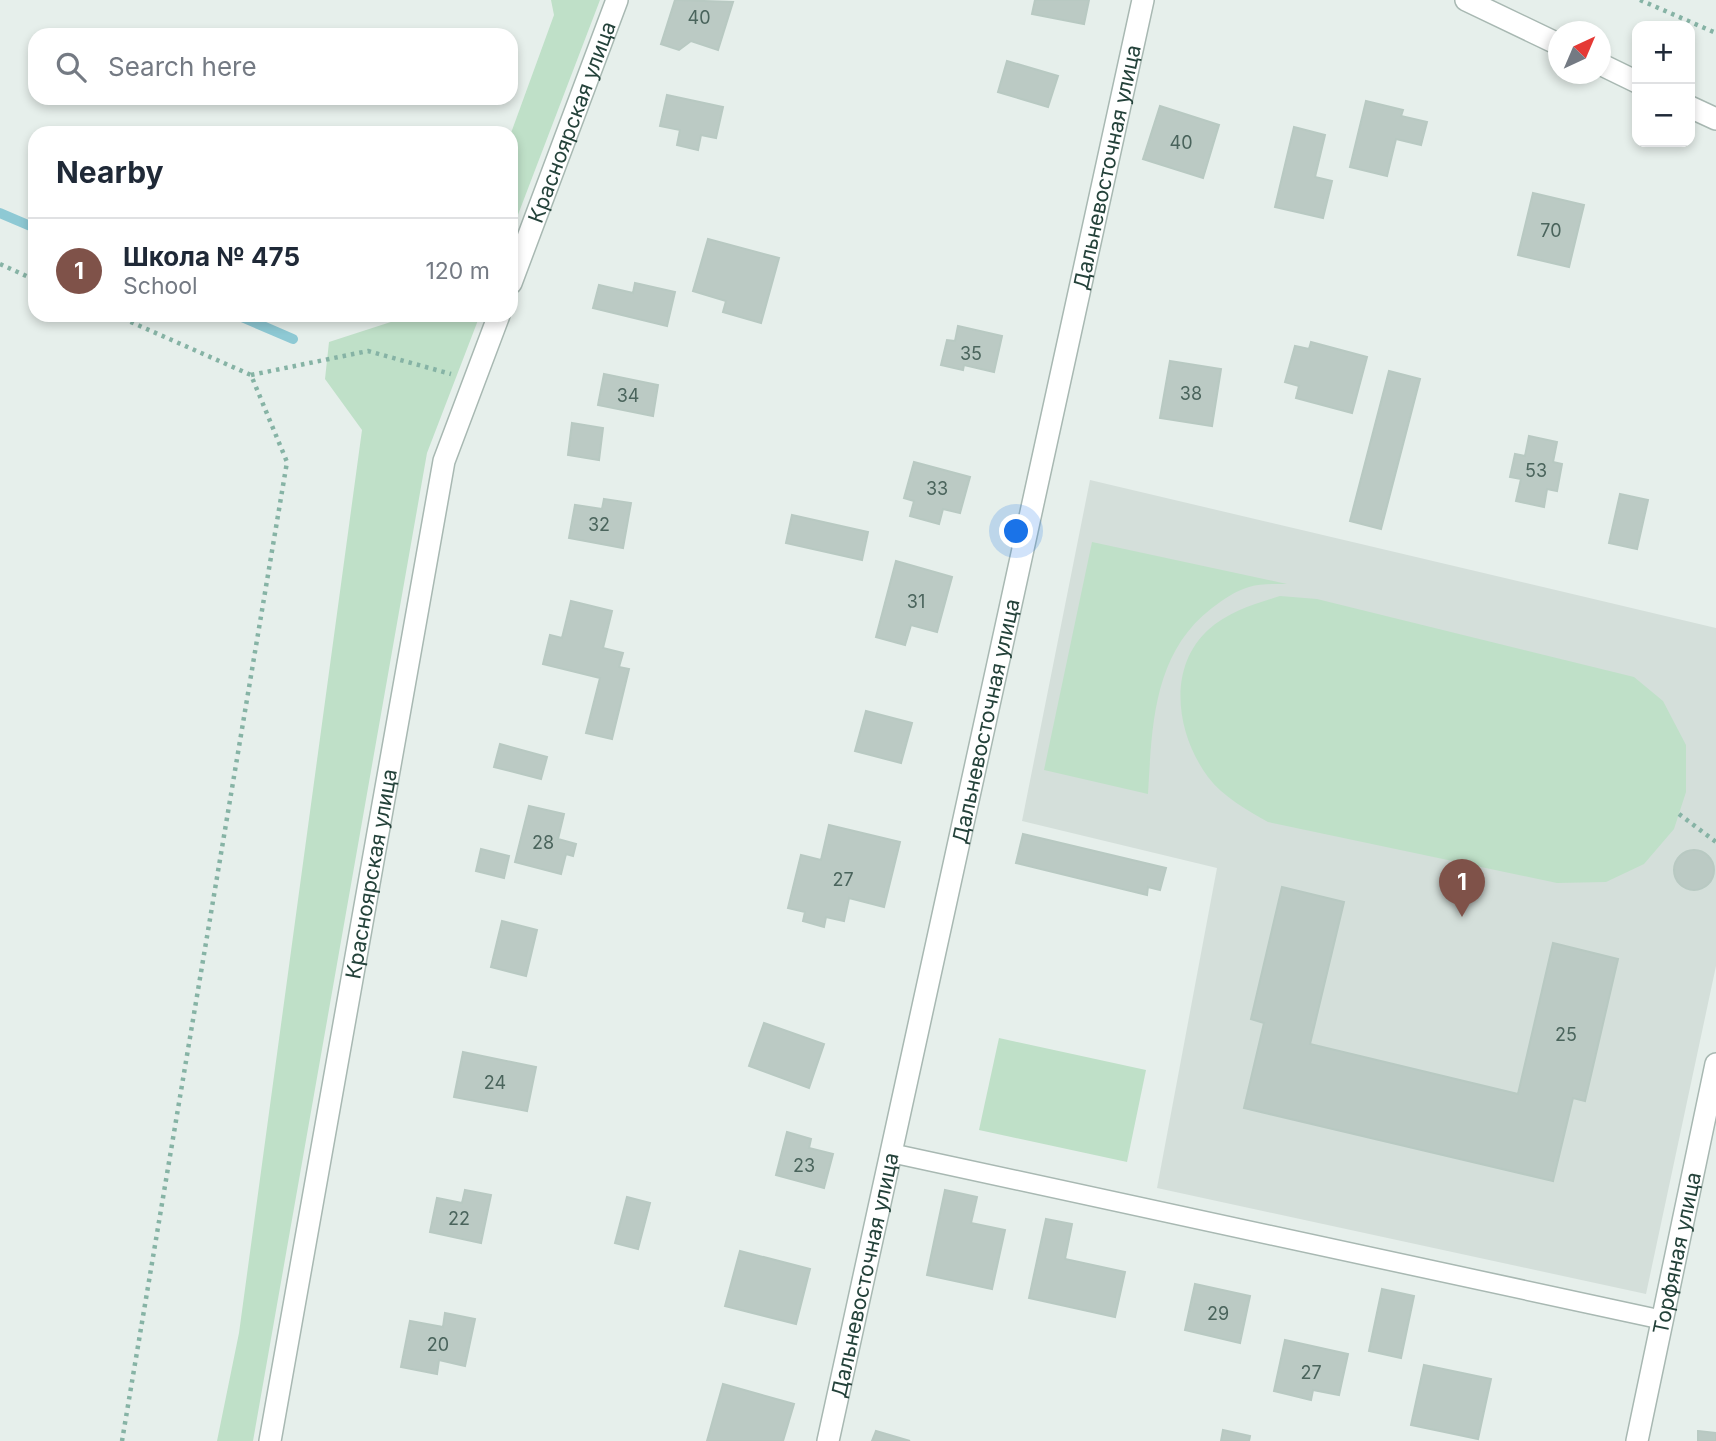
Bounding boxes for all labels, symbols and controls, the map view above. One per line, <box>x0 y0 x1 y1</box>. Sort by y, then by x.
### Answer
house number: 40 <box>688 7 710 28</box>
street label: Красноярская улица <box>522 18 620 226</box>
north arrow <box>1548 21 1611 84</box>
map controls <box>1632 21 1695 147</box>
button: + <box>1632 21 1695 84</box>
search box <box>28 28 518 105</box>
street label: Дальневосточная улица <box>1068 42 1145 292</box>
icon: search <box>52 48 90 86</box>
text: Search here <box>108 51 257 82</box>
button: − <box>1632 84 1695 147</box>
house number: 40 <box>1170 132 1192 153</box>
text: Nearby <box>56 154 164 190</box>
house number: 70 <box>1540 220 1562 241</box>
text: Школа № 475 <box>123 241 300 272</box>
text: 1 <box>74 257 84 285</box>
text: 120 m <box>425 257 490 285</box>
text: School <box>123 272 198 300</box>
house number: 35 <box>960 343 982 364</box>
house number: 38 <box>1180 383 1202 404</box>
house number: 34 <box>617 385 639 406</box>
house number: 53 <box>1525 460 1547 481</box>
house number: 33 <box>926 478 948 499</box>
house number: 32 <box>588 514 610 535</box>
your location <box>999 514 1033 548</box>
house number: 31 <box>907 591 925 612</box>
street label: Дальневосточная улица <box>947 596 1024 846</box>
street label: Красноярская улица <box>340 767 402 981</box>
house number: 28 <box>532 832 554 853</box>
pin: 1 <box>1439 859 1485 917</box>
house number: 27 <box>832 869 854 890</box>
house number: 25 <box>1555 1024 1577 1045</box>
house number: 24 <box>484 1072 506 1093</box>
street label: Дальневосточная улица <box>825 1150 903 1400</box>
house number: 23 <box>793 1155 815 1176</box>
street label: Торфяная улица <box>1647 1170 1706 1336</box>
house number: 22 <box>448 1208 470 1229</box>
house number: 29 <box>1207 1303 1229 1324</box>
house number: 20 <box>427 1334 449 1355</box>
house number: 27 <box>1300 1362 1322 1383</box>

